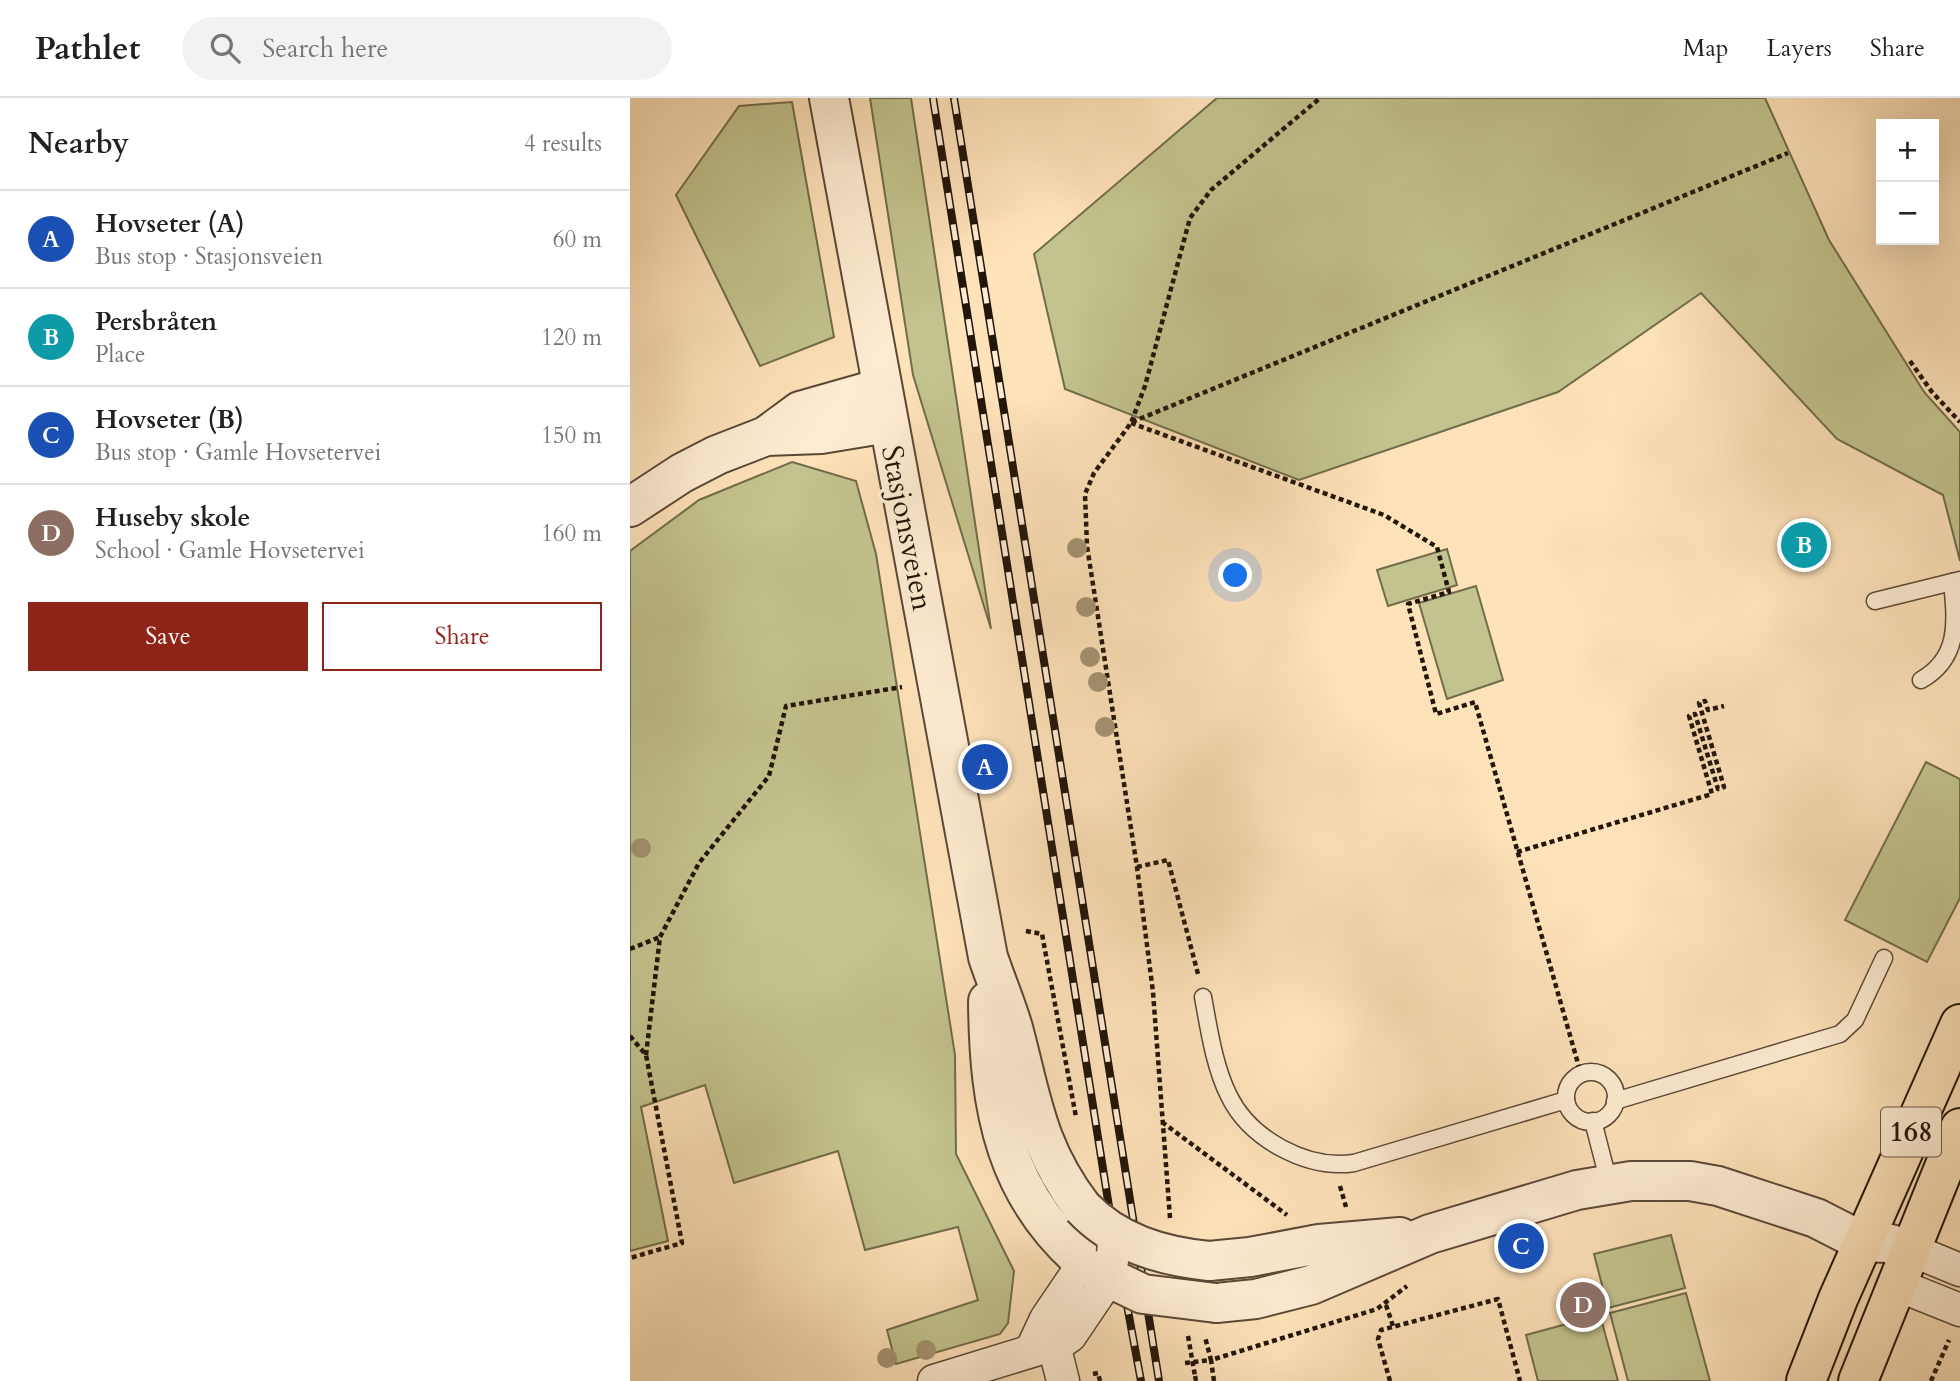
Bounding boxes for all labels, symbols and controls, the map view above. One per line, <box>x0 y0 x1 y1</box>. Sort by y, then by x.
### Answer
search box <box>182 17 672 80</box>
text: Pathlet <box>35 26 140 71</box>
icon: search <box>206 29 244 67</box>
text: Search here <box>262 31 388 66</box>
text: Map <box>1683 32 1729 65</box>
text: Layers <box>1767 32 1832 65</box>
text: Share <box>1870 32 1925 65</box>
map controls <box>1876 119 1939 245</box>
button: + <box>1876 119 1939 182</box>
text: Nearby <box>28 123 129 164</box>
text: 4 results <box>524 128 602 159</box>
button: − <box>1876 182 1939 245</box>
text: Hovseter (A) <box>95 206 245 241</box>
text: A <box>42 224 60 255</box>
text: 60 m <box>553 224 602 255</box>
text: Bus stop · Stasjonsveien <box>95 241 323 272</box>
text: Persbråten <box>95 304 217 339</box>
text: B <box>43 322 59 353</box>
text: 120 m <box>541 322 602 353</box>
text: Place <box>95 339 145 370</box>
text: Hovseter (B) <box>95 402 244 437</box>
text: C <box>42 420 60 451</box>
text: 150 m <box>541 420 602 451</box>
text: Bus stop · Gamle Hovsetervei <box>95 437 381 468</box>
street label: Stasjonsveien <box>871 442 943 614</box>
text: Huseby skole <box>95 500 250 535</box>
text: D <box>41 518 61 549</box>
text: 160 m <box>541 518 602 549</box>
pin: B <box>1781 519 1827 571</box>
text: School · Gamle Hovsetervei <box>95 535 365 566</box>
your location <box>1218 558 1252 592</box>
button: Save <box>28 602 308 671</box>
button: Share <box>322 602 602 671</box>
pin: A <box>962 741 1008 793</box>
road number: 168 <box>1881 1108 1941 1156</box>
pin: C <box>1498 1220 1544 1272</box>
pin: D <box>1560 1279 1606 1331</box>

